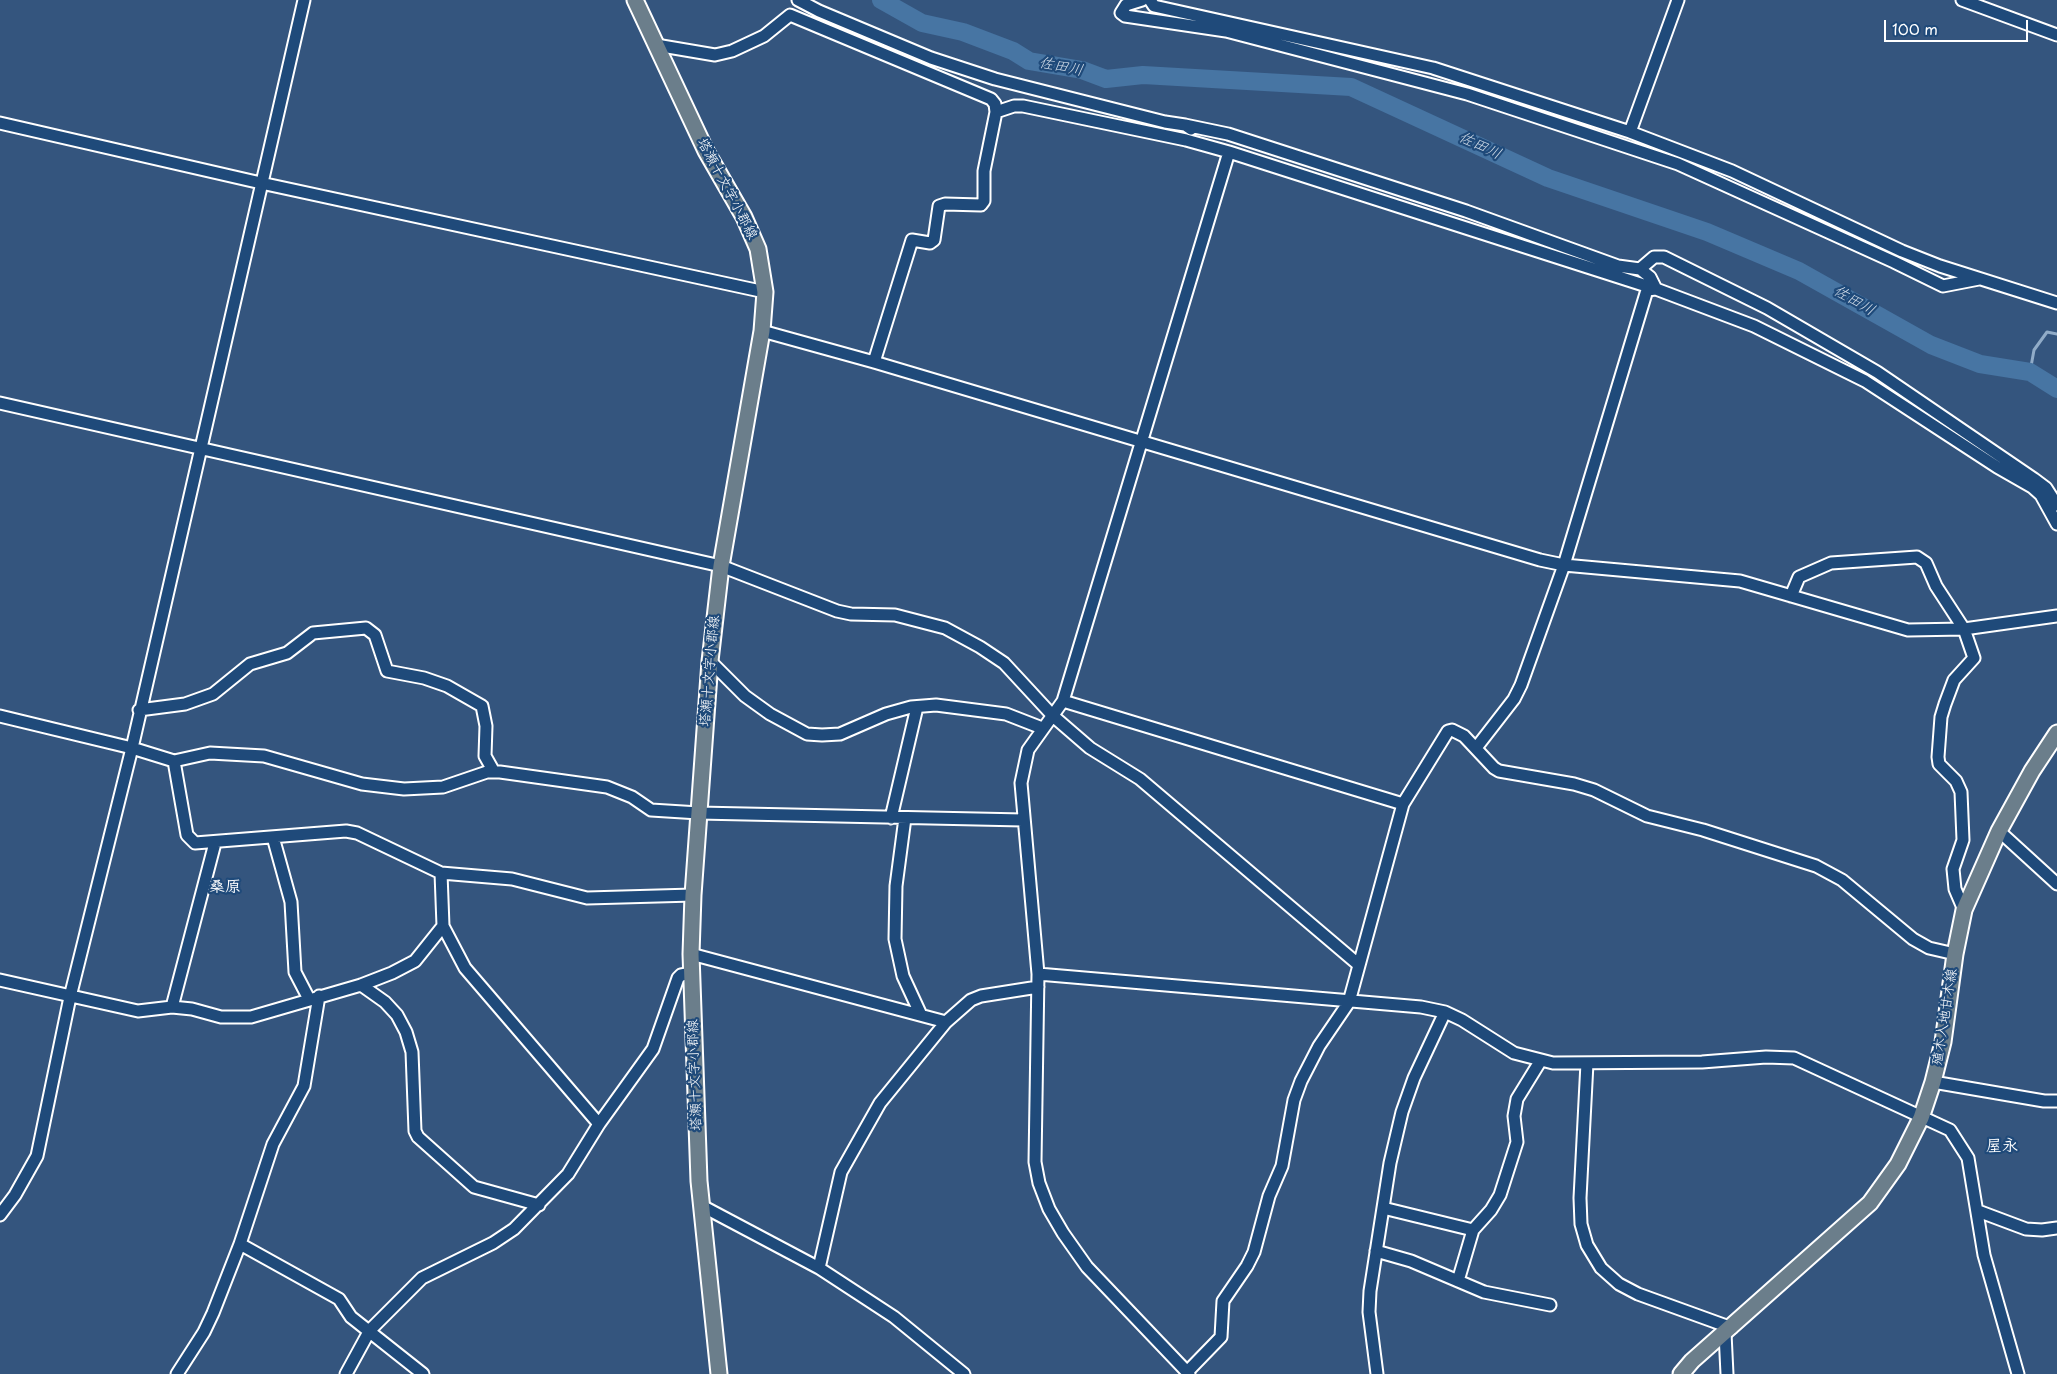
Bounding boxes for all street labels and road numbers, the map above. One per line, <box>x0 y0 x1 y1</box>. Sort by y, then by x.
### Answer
street label: 塔瀬十文字小郡線 <box>693 136 761 242</box>
street label: 塔瀬十文字小郡線 <box>697 614 723 728</box>
street label: 殖木入地甘木線 <box>1929 967 1961 1067</box>
street label: 塔瀬十文字小郡線 <box>685 1019 705 1131</box>

